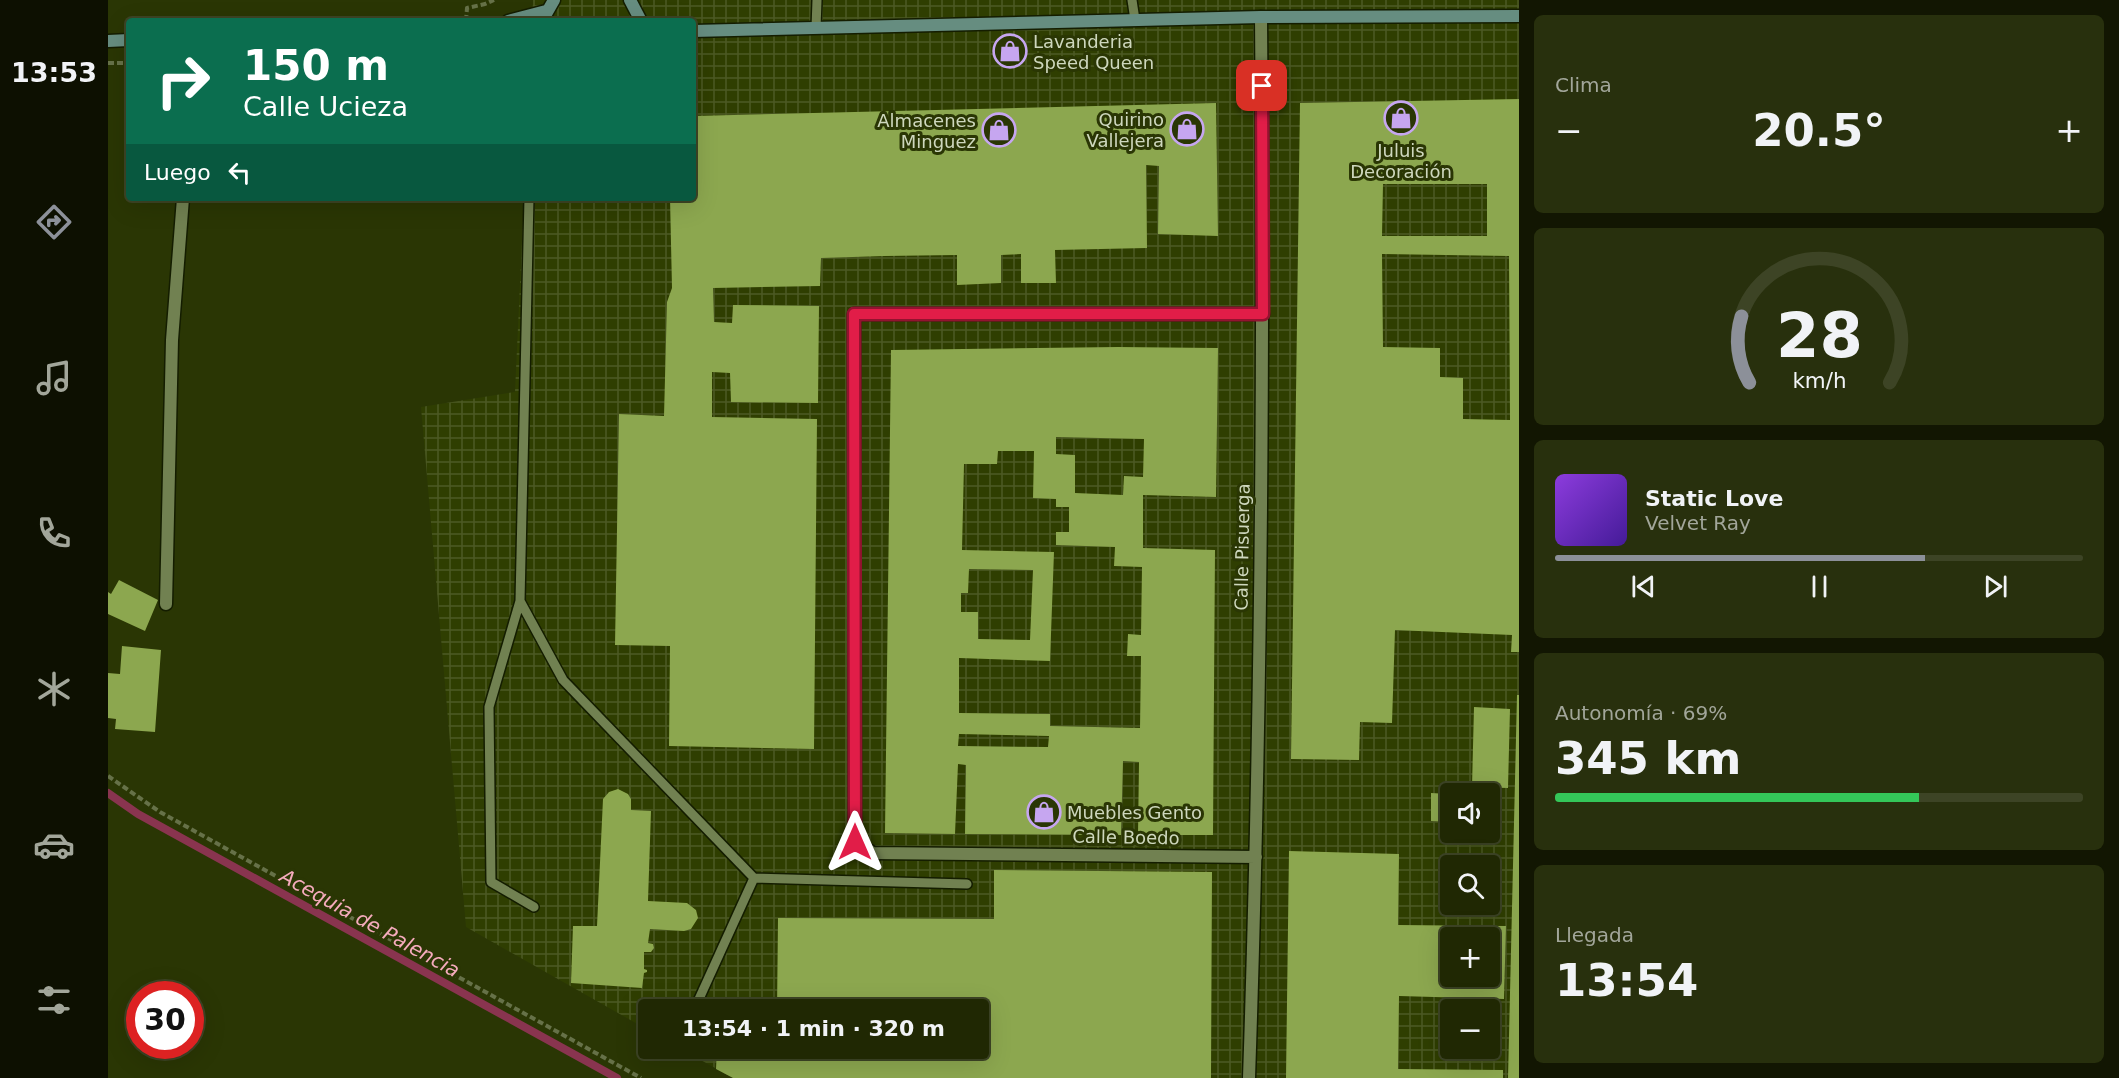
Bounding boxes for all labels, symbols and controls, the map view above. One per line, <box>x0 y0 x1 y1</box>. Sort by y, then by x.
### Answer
place label: Lavanderia Speed Queen <box>1033 31 1154 73</box>
shop icon: Lavanderia Speed Queen <box>992 33 1028 69</box>
text: 150 m <box>243 41 389 90</box>
icon: right <box>144 42 222 120</box>
text: 13:53 <box>11 57 97 88</box>
pin <box>1236 60 1287 111</box>
icon: arrive <box>1245 69 1278 102</box>
text: Clima <box>1555 73 1612 97</box>
text: Calle Ucieza <box>243 91 408 122</box>
shop icon: Juluis Decoración <box>1383 100 1419 136</box>
text: 20.5° <box>1752 104 1886 157</box>
place label: Quirino Vallejera <box>1086 109 1164 151</box>
place label: Almacenes Minguez <box>877 110 976 152</box>
shop icon: Quirino Vallejera <box>1169 111 1205 147</box>
text: − <box>1555 111 1583 150</box>
text: + <box>2055 111 2083 150</box>
shop icon: Almacenes Minguez <box>981 112 1017 148</box>
place label: Juluis Decoración <box>1350 140 1452 182</box>
icon: left <box>223 156 256 189</box>
text: Luego <box>144 160 211 185</box>
icon: directions <box>33 201 75 243</box>
text: 28 <box>1776 300 1862 373</box>
icon: music <box>33 357 75 399</box>
text: km/h <box>1792 369 1846 394</box>
street label: Calle Pisuerga <box>1230 483 1254 611</box>
text: Static Love <box>1645 486 1783 511</box>
text: Velvet Ray <box>1645 511 1751 535</box>
icon: phone <box>33 512 75 554</box>
icon: previous <box>1627 570 1660 603</box>
icon: pause <box>1803 570 1836 603</box>
icon: next <box>1979 570 2012 603</box>
icon: climate <box>33 668 75 710</box>
text: Autonomía · 69% <box>1555 701 1727 725</box>
text: 345 km <box>1555 732 1741 785</box>
map controls <box>1440 783 1500 1059</box>
button: sound <box>1440 783 1500 843</box>
shop icon: Muebles Gento <box>1026 794 1062 830</box>
place label: Muebles Gento <box>1067 802 1202 823</box>
position arrow <box>823 810 887 874</box>
icon: car <box>33 824 75 866</box>
street label: Calle Boedo <box>1072 826 1180 848</box>
button: search <box>1440 855 1500 915</box>
water label: Acequia de Palencia <box>274 863 464 982</box>
text: Llegada <box>1555 923 1634 947</box>
button: + <box>1440 927 1500 987</box>
text: 13:54 <box>1555 954 1698 1007</box>
icon: filters <box>33 979 75 1021</box>
speed limit sign: 30 <box>126 981 204 1059</box>
button: − <box>1440 999 1500 1059</box>
text: 13:54 · 1 min · 320 m <box>682 1016 945 1041</box>

